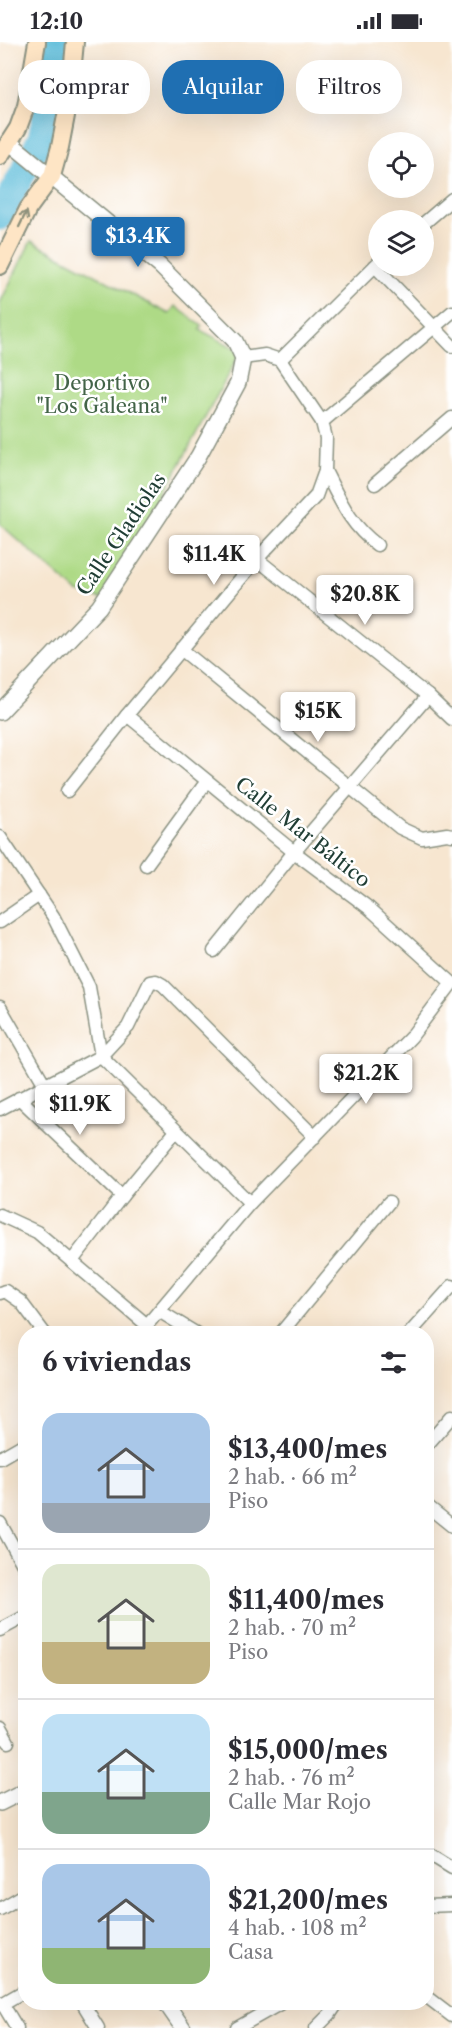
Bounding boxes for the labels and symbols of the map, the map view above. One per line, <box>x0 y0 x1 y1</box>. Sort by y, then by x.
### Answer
one-way arrow <box>17 211 29 229</box>
pin: $13.4K <box>89 217 187 268</box>
park label: Deportivo "Los Galeana" <box>36 371 168 418</box>
street label: Calle Gladiolas <box>71 468 171 600</box>
pin: $11.4K <box>165 535 263 586</box>
pin: $20.8K <box>316 575 414 626</box>
pin: $15K <box>282 692 354 743</box>
street label: Calle Mar Báltico <box>231 772 375 892</box>
pin: $21.2K <box>317 1054 415 1105</box>
pin: $11.9K <box>31 1085 129 1136</box>

